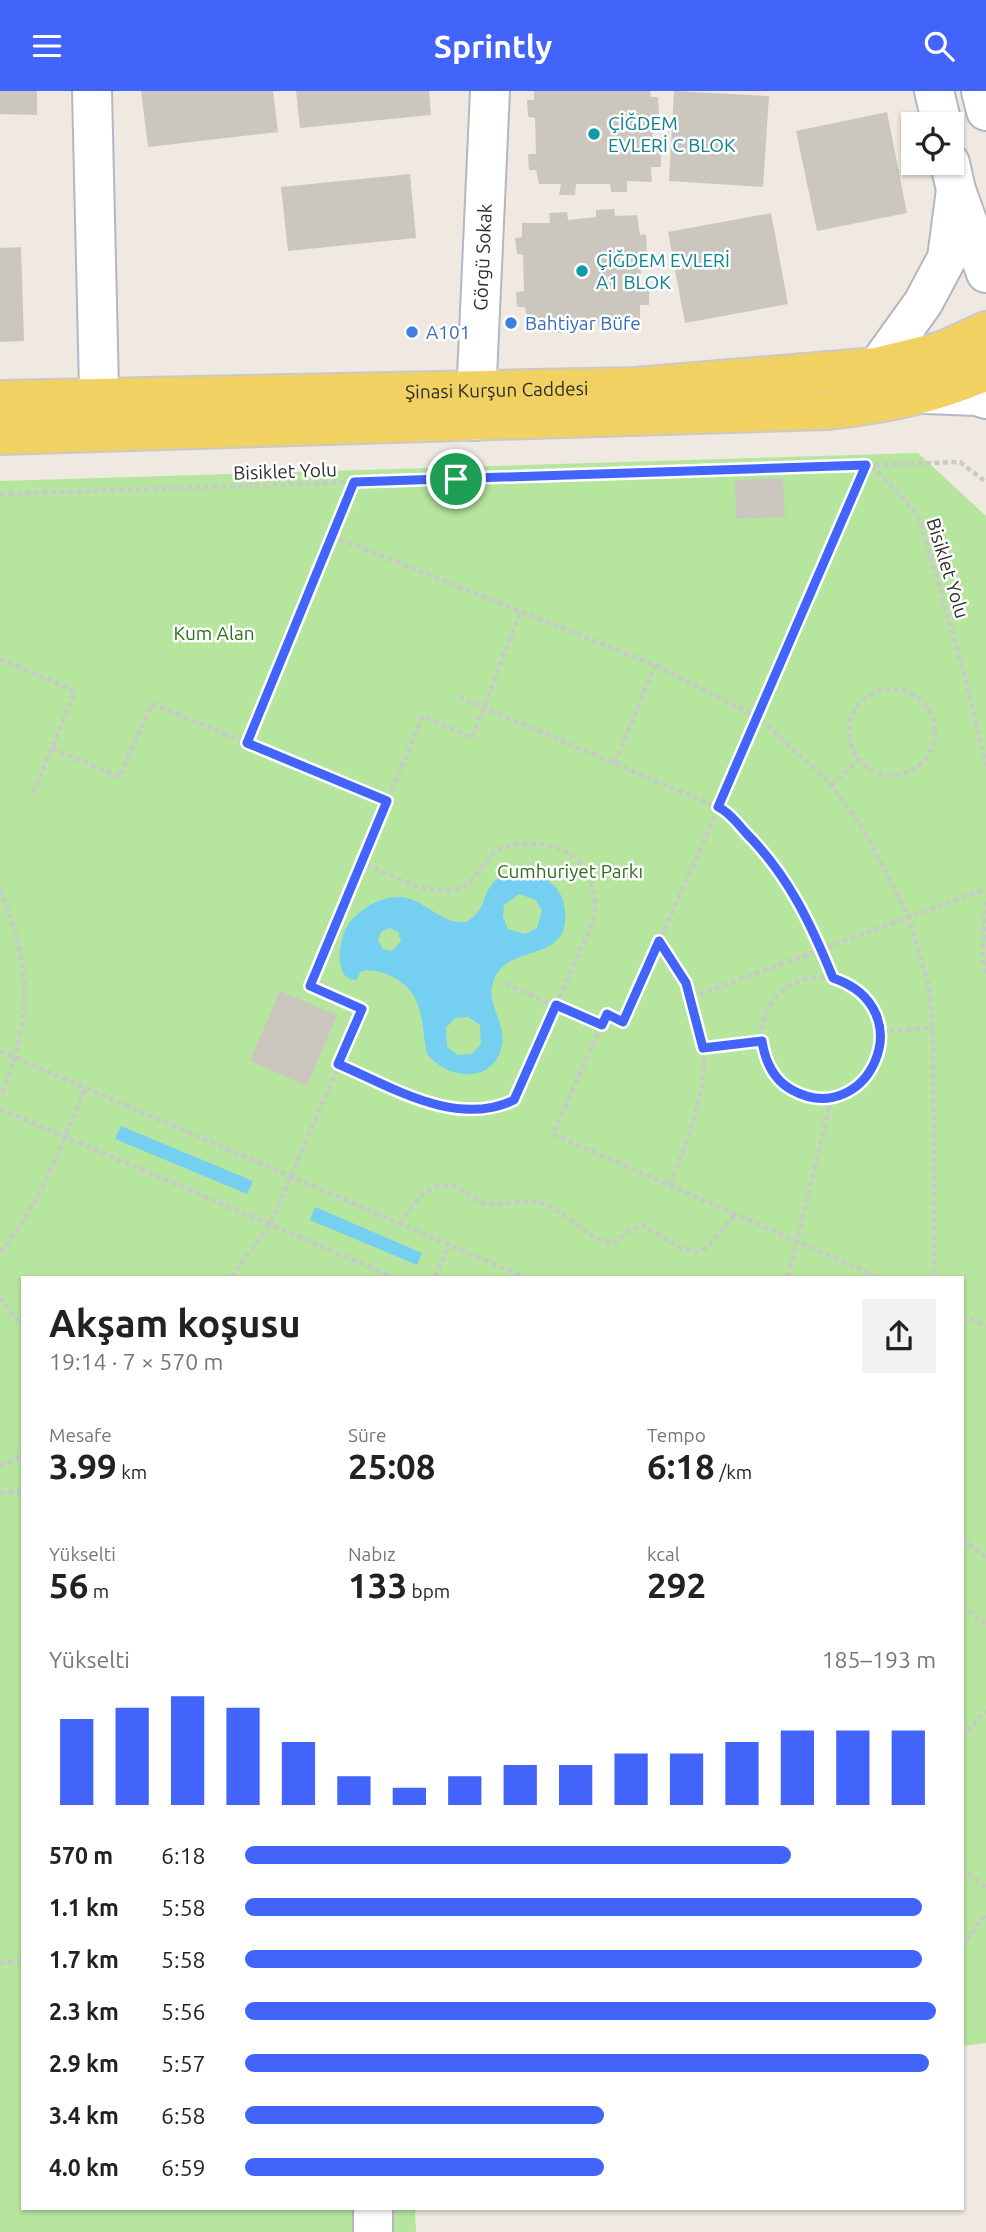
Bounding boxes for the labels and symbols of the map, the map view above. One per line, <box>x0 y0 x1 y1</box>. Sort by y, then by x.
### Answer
place label: ÇİĞDEM EVLERİ C BLOK <box>608 112 736 156</box>
marker: ÇİĞDEM EVLERİ C BLOK <box>586 126 602 142</box>
street label: Görgü Sokak <box>469 203 496 311</box>
place label: ÇİĞDEM EVLERİ A1 BLOK <box>596 249 730 293</box>
marker: ÇİĞDEM EVLERİ A1 BLOK <box>574 263 590 279</box>
place label: Bahtiyar Büfe <box>525 312 641 334</box>
marker: Bahtiyar Büfe <box>503 315 519 331</box>
place label: A101 <box>426 321 471 343</box>
marker: A101 <box>404 324 420 340</box>
street label: Şinasi Kurşun Caddesi <box>405 377 589 403</box>
pin <box>426 449 486 509</box>
street label: Bisiklet Yolu <box>233 458 337 484</box>
street label: Bisiklet Yolu <box>922 515 974 621</box>
park label: Kum Alan <box>173 622 255 644</box>
park label: Cumhuriyet Parkı <box>497 860 643 882</box>

